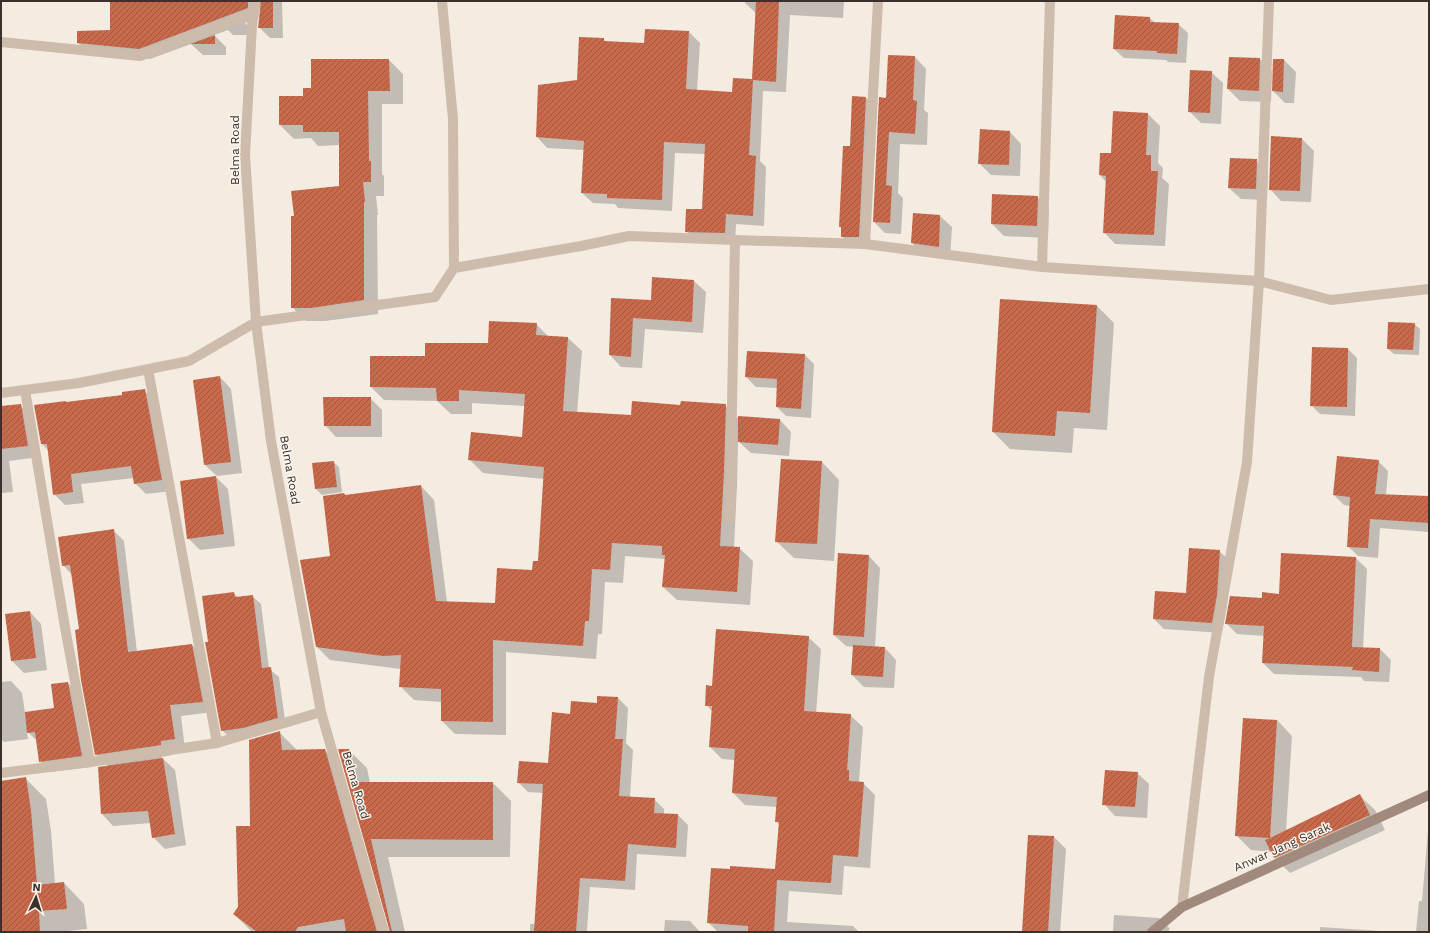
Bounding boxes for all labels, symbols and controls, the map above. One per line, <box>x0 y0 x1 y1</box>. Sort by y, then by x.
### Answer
street label: Belma Road <box>228 115 242 185</box>
street label: Belma Road <box>277 434 303 506</box>
street label: Belma Road <box>340 750 372 820</box>
street label: Anwar Jang Sarak <box>1231 819 1333 875</box>
north arrow <box>16 877 56 917</box>
text: N <box>32 881 41 894</box>

